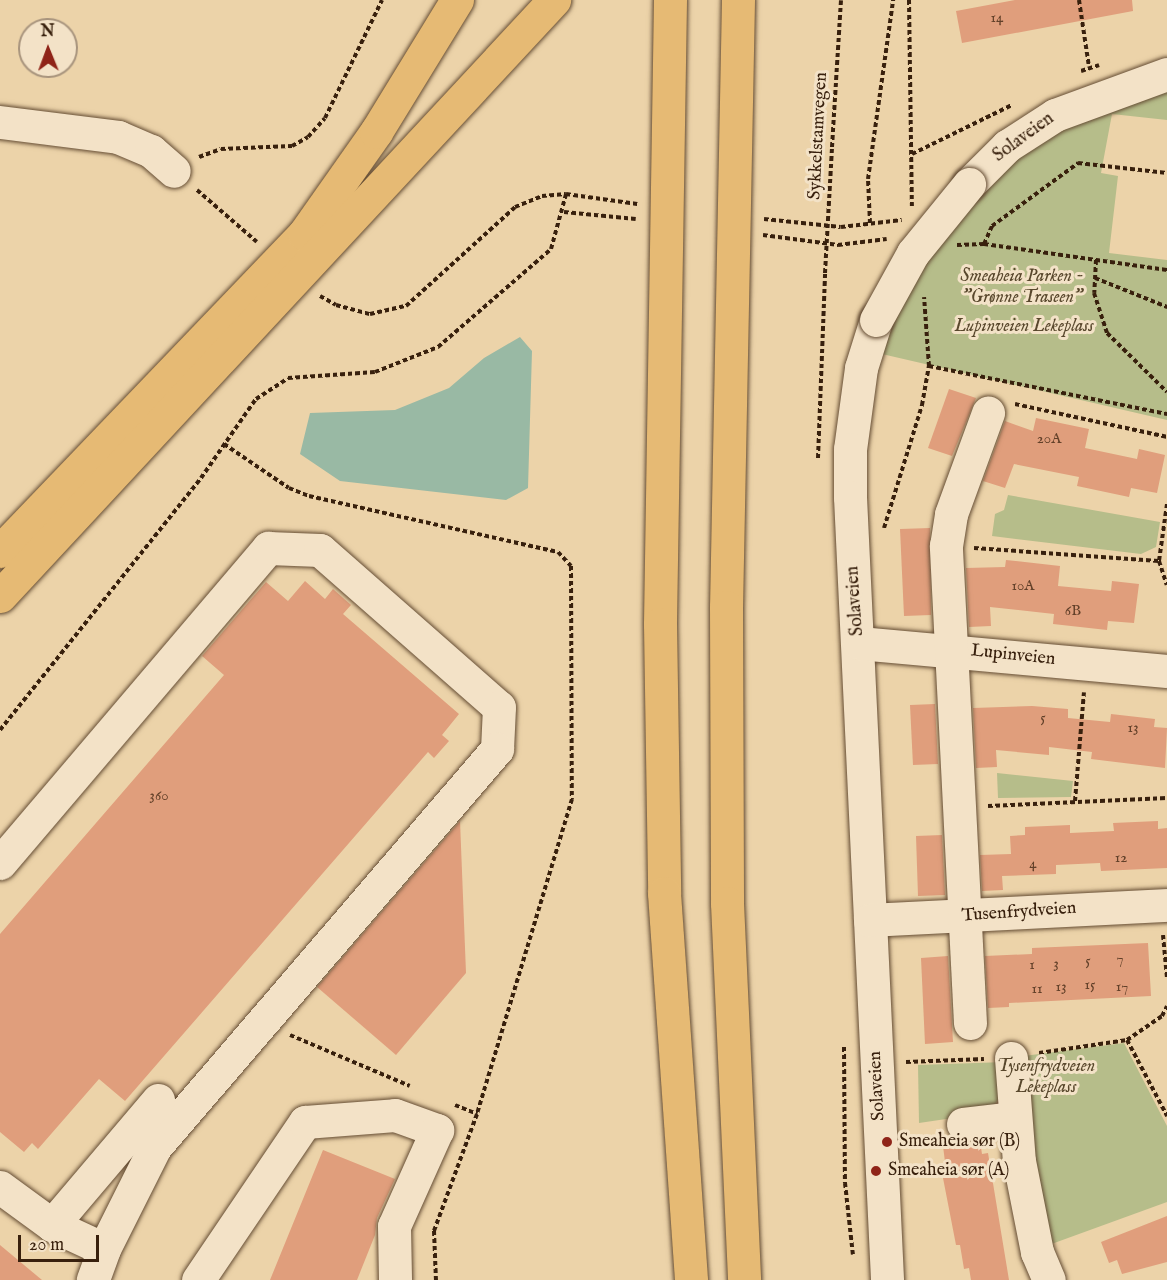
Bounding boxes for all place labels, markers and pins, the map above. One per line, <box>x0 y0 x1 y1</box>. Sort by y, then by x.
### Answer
place label: Smeaheia sør (B) <box>899 1131 1020 1153</box>
marker: Smeaheia sør (B) <box>880 1135 894 1149</box>
place label: Smeaheia sør (A) <box>888 1160 1009 1182</box>
marker: Smeaheia sør (A) <box>869 1164 883 1178</box>

